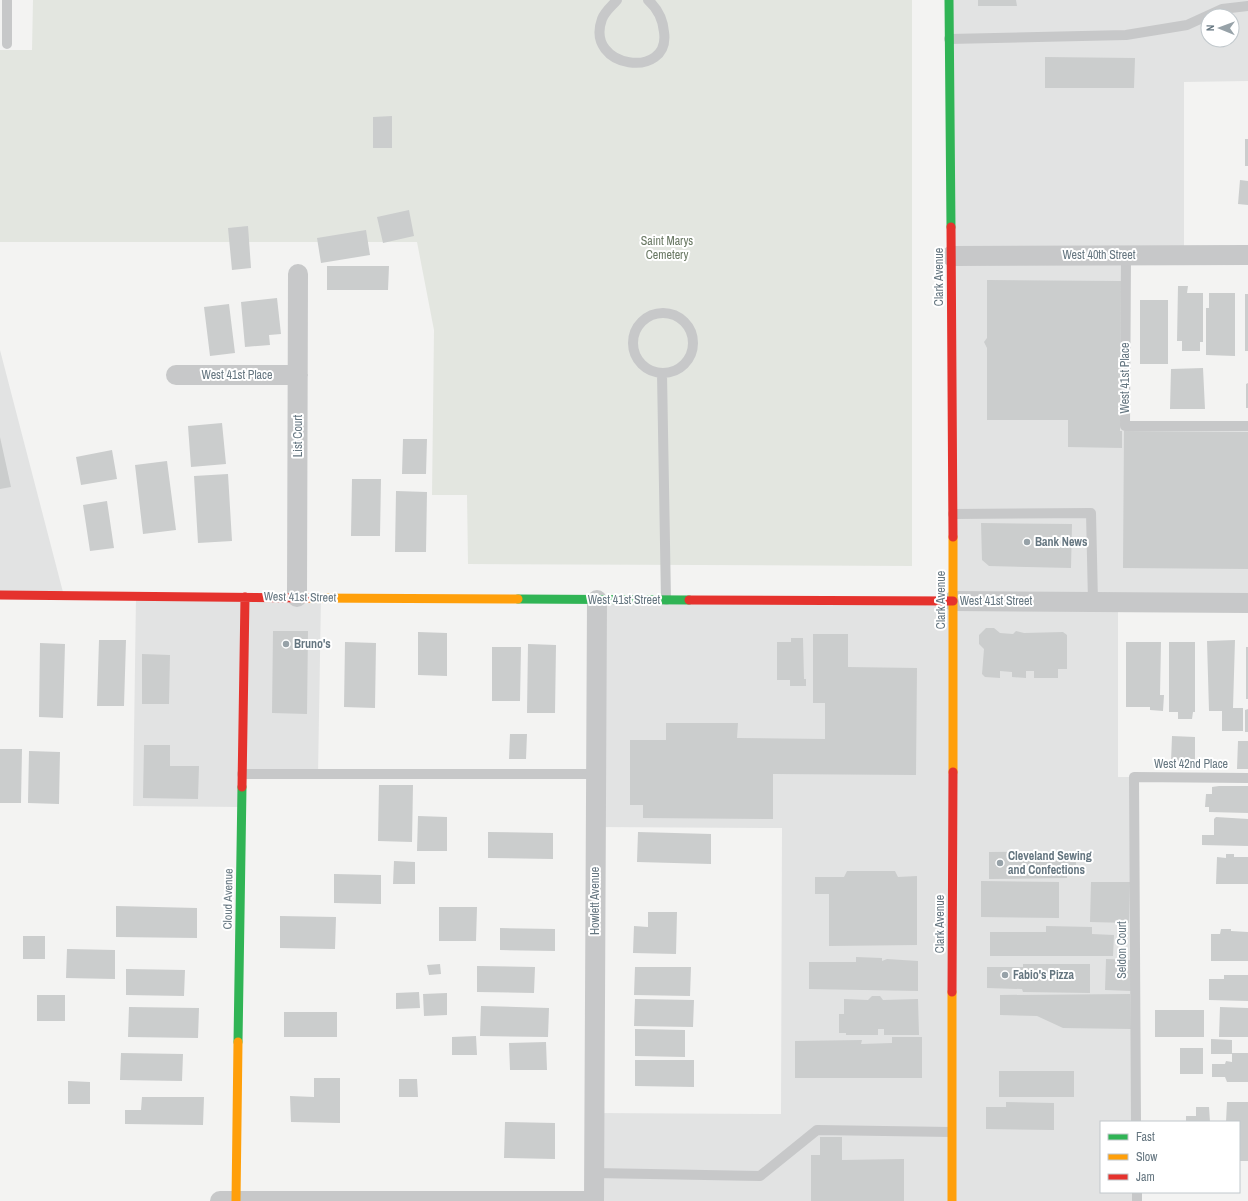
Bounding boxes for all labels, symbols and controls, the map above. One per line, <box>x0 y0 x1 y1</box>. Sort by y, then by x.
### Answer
north arrow <box>1200 8 1240 48</box>
text: N <box>1203 24 1217 31</box>
park label: Saint Marys Cemetery <box>641 233 693 263</box>
street label: West 40th Street <box>1062 247 1136 263</box>
street label: Clark Avenue <box>931 248 947 306</box>
street label: West 41st Place <box>1117 343 1133 413</box>
street label: West 41st Place <box>202 367 272 383</box>
street label: List Court <box>290 414 306 457</box>
place label: Bank News <box>1035 534 1088 550</box>
marker: Bank News <box>1022 537 1032 547</box>
street label: Clark Avenue <box>933 571 949 629</box>
street label: West 41st Street <box>264 588 337 606</box>
street label: West 41st Street <box>588 592 661 608</box>
street label: West 41st Street <box>960 593 1033 609</box>
place label: Bruno's <box>294 636 331 652</box>
marker: Bruno's <box>281 639 291 649</box>
street label: West 42nd Place <box>1154 756 1228 772</box>
place label: Cleveland Sewing and Confections <box>1008 848 1092 878</box>
marker: Cleveland Sewing and Confections <box>995 858 1005 868</box>
street label: Howlett Avenue <box>587 867 603 935</box>
street label: Cloud Avenue <box>219 868 237 930</box>
street label: Clark Avenue <box>932 895 948 953</box>
street label: Seldon Court <box>1114 921 1130 979</box>
place label: Fabio's Pizza <box>1013 967 1074 983</box>
marker: Fabio's Pizza <box>1000 970 1010 980</box>
legend <box>1100 1121 1240 1193</box>
text: Fast <box>1136 1129 1155 1145</box>
text: Slow <box>1136 1149 1158 1165</box>
text: Jam <box>1136 1169 1155 1185</box>

